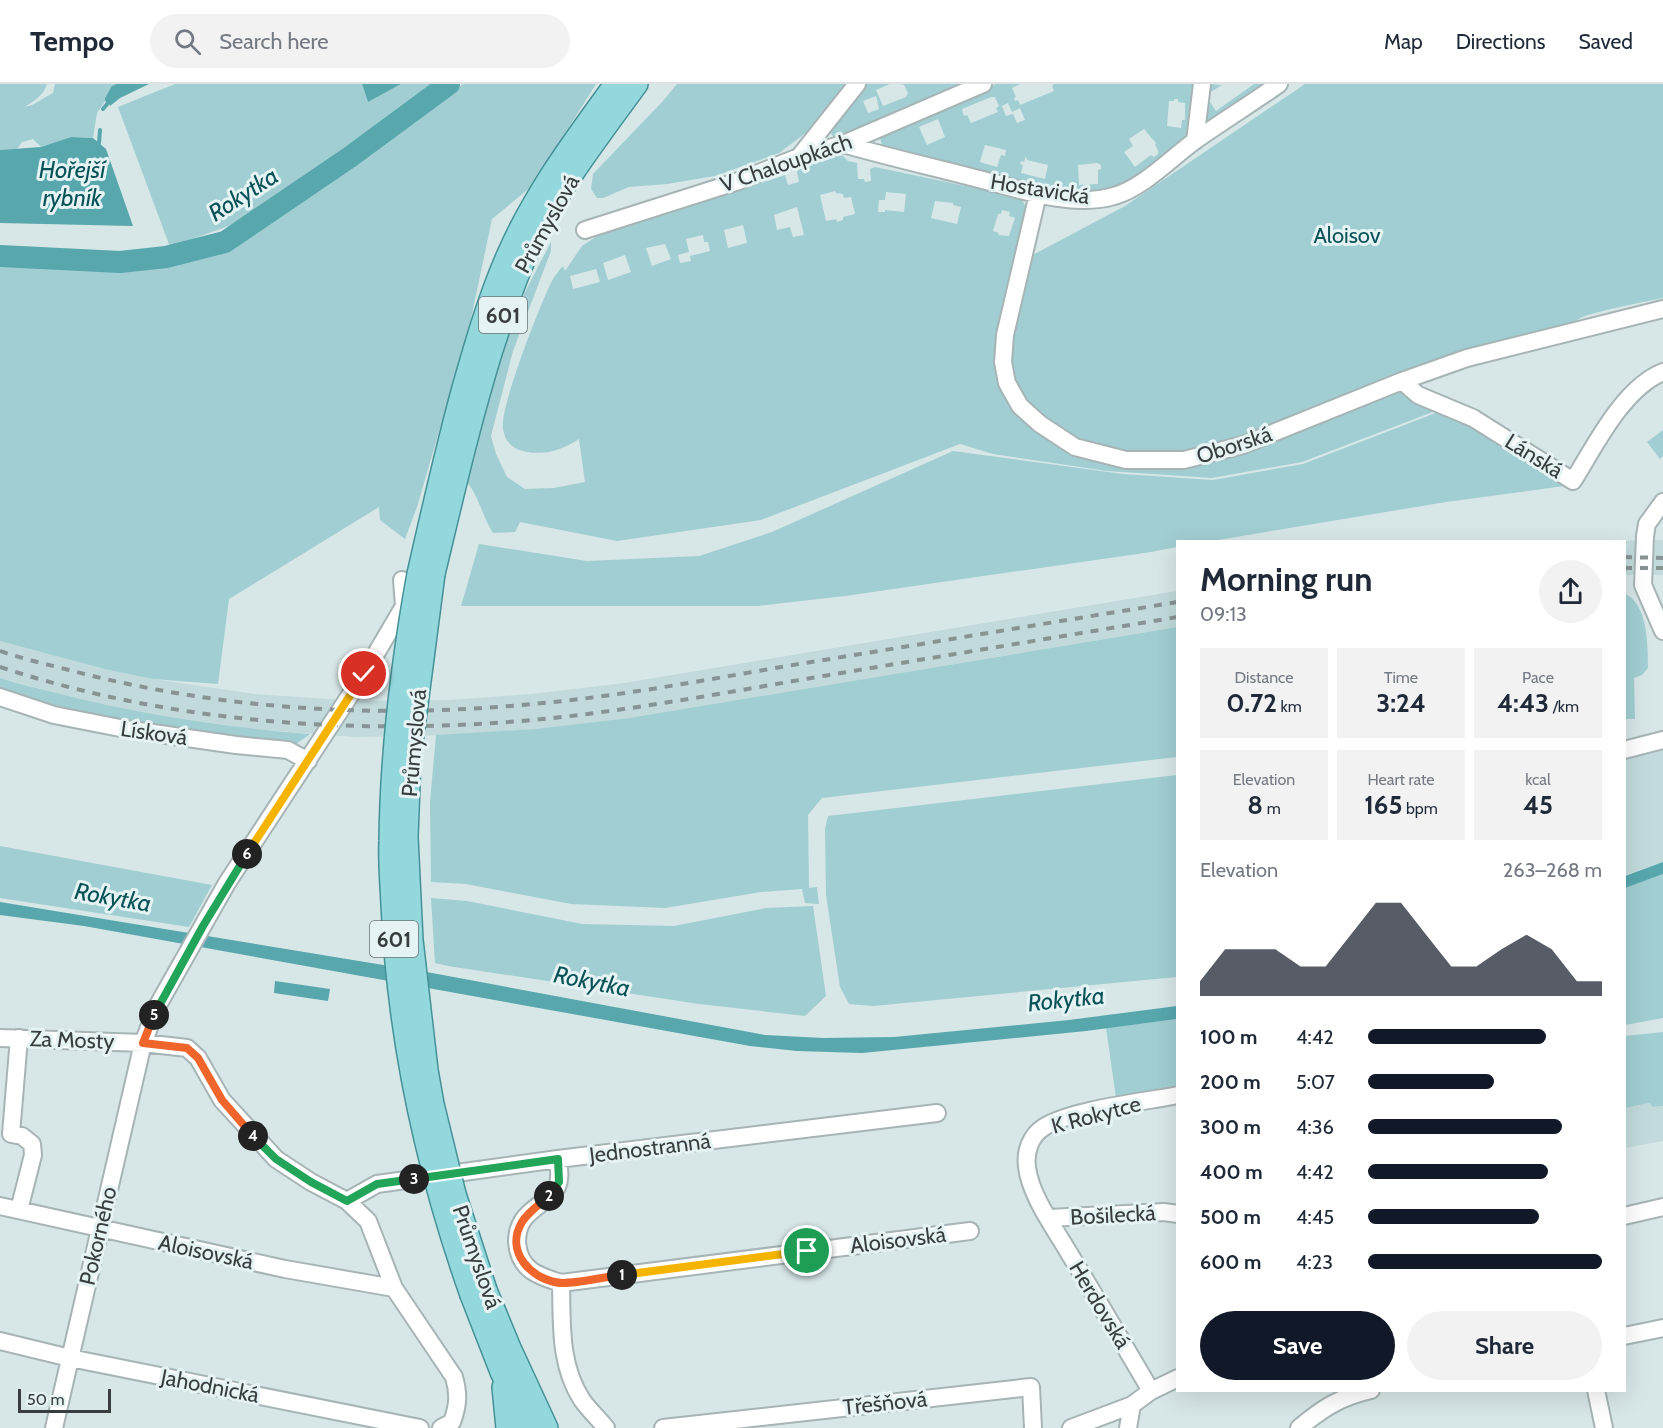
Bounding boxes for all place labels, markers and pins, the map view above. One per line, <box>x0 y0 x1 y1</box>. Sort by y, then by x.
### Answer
pin <box>338 648 389 699</box>
pin: 6 <box>232 839 262 869</box>
pin: 5 <box>139 1000 169 1030</box>
pin: 4 <box>238 1121 268 1151</box>
pin: 3 <box>399 1164 429 1194</box>
pin: 2 <box>534 1181 564 1211</box>
pin <box>781 1225 832 1276</box>
pin: 1 <box>607 1260 637 1290</box>

